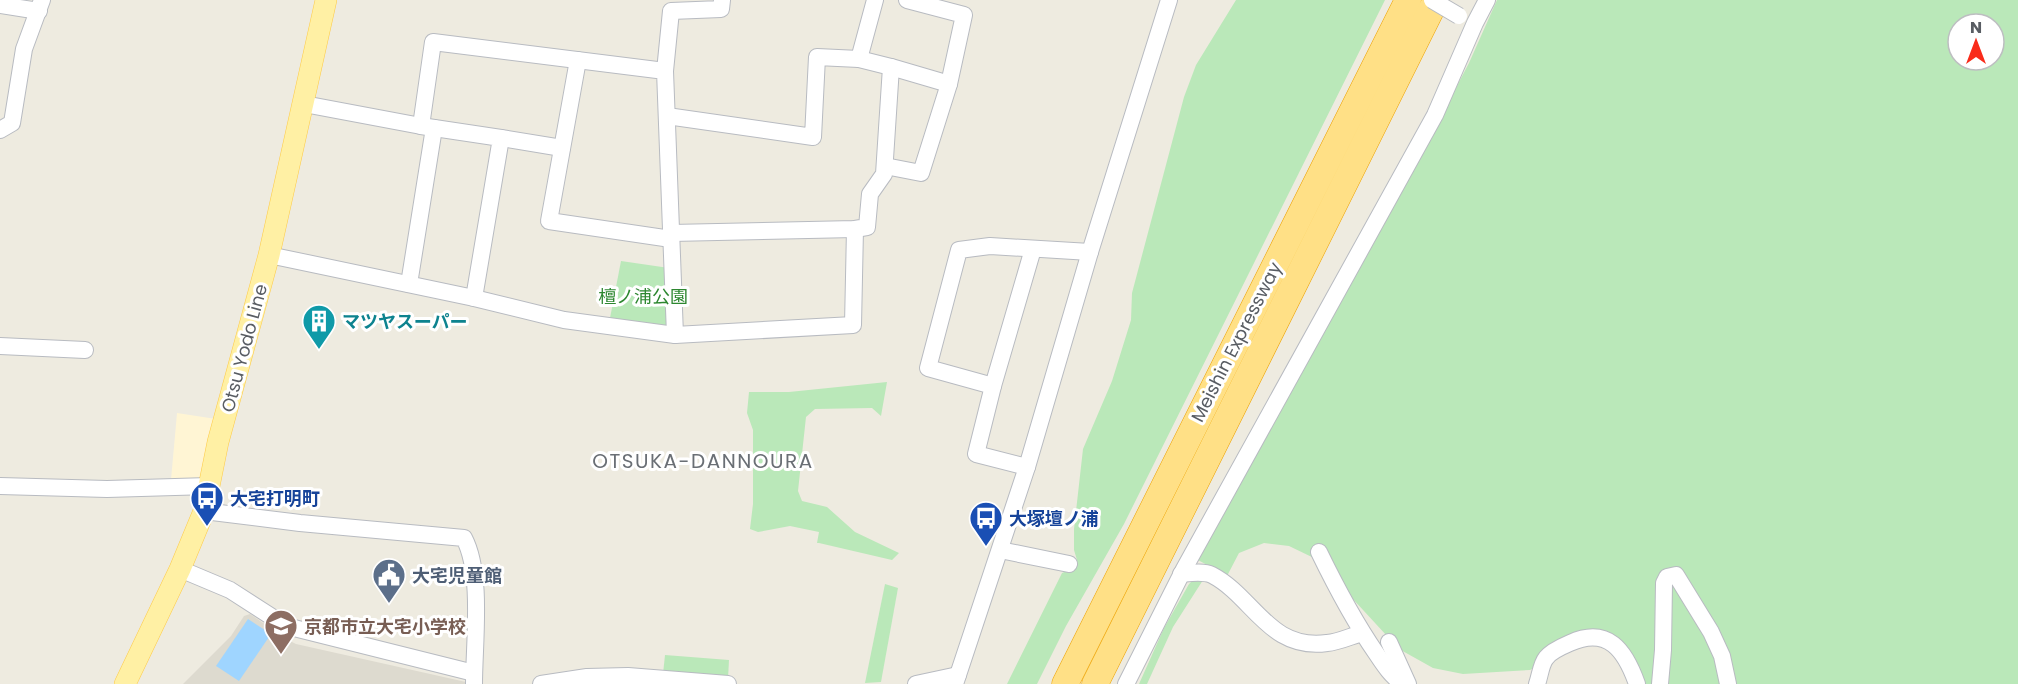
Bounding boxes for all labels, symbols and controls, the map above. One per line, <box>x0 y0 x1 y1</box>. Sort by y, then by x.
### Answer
north arrow <box>1946 12 2006 72</box>
text: N <box>1970 16 1982 39</box>
street label: Meishin Expressway <box>1185 258 1287 426</box>
street label: Otsu Yodo Line <box>215 281 273 415</box>
park label: 檀ノ浦公園 <box>598 284 688 309</box>
building icon: マツヤスーパー <box>301 303 337 350</box>
place label: マツヤスーパー <box>342 309 468 334</box>
district label: OTSUKA-DANNOURA <box>592 447 814 475</box>
bus stop icon: 大宅打明町 <box>189 480 225 527</box>
place label: 大宅打明町 <box>230 486 320 511</box>
bus stop icon: 大塚壇ノ浦 <box>968 500 1004 547</box>
place label: 大塚壇ノ浦 <box>1009 506 1099 531</box>
public building icon: 大宅児童館 <box>371 557 407 604</box>
place label: 大宅児童館 <box>412 563 502 588</box>
school or university icon: 京都市立大宅小学校 <box>263 608 299 655</box>
place label: 京都市立大宅小学校 <box>304 614 466 639</box>

